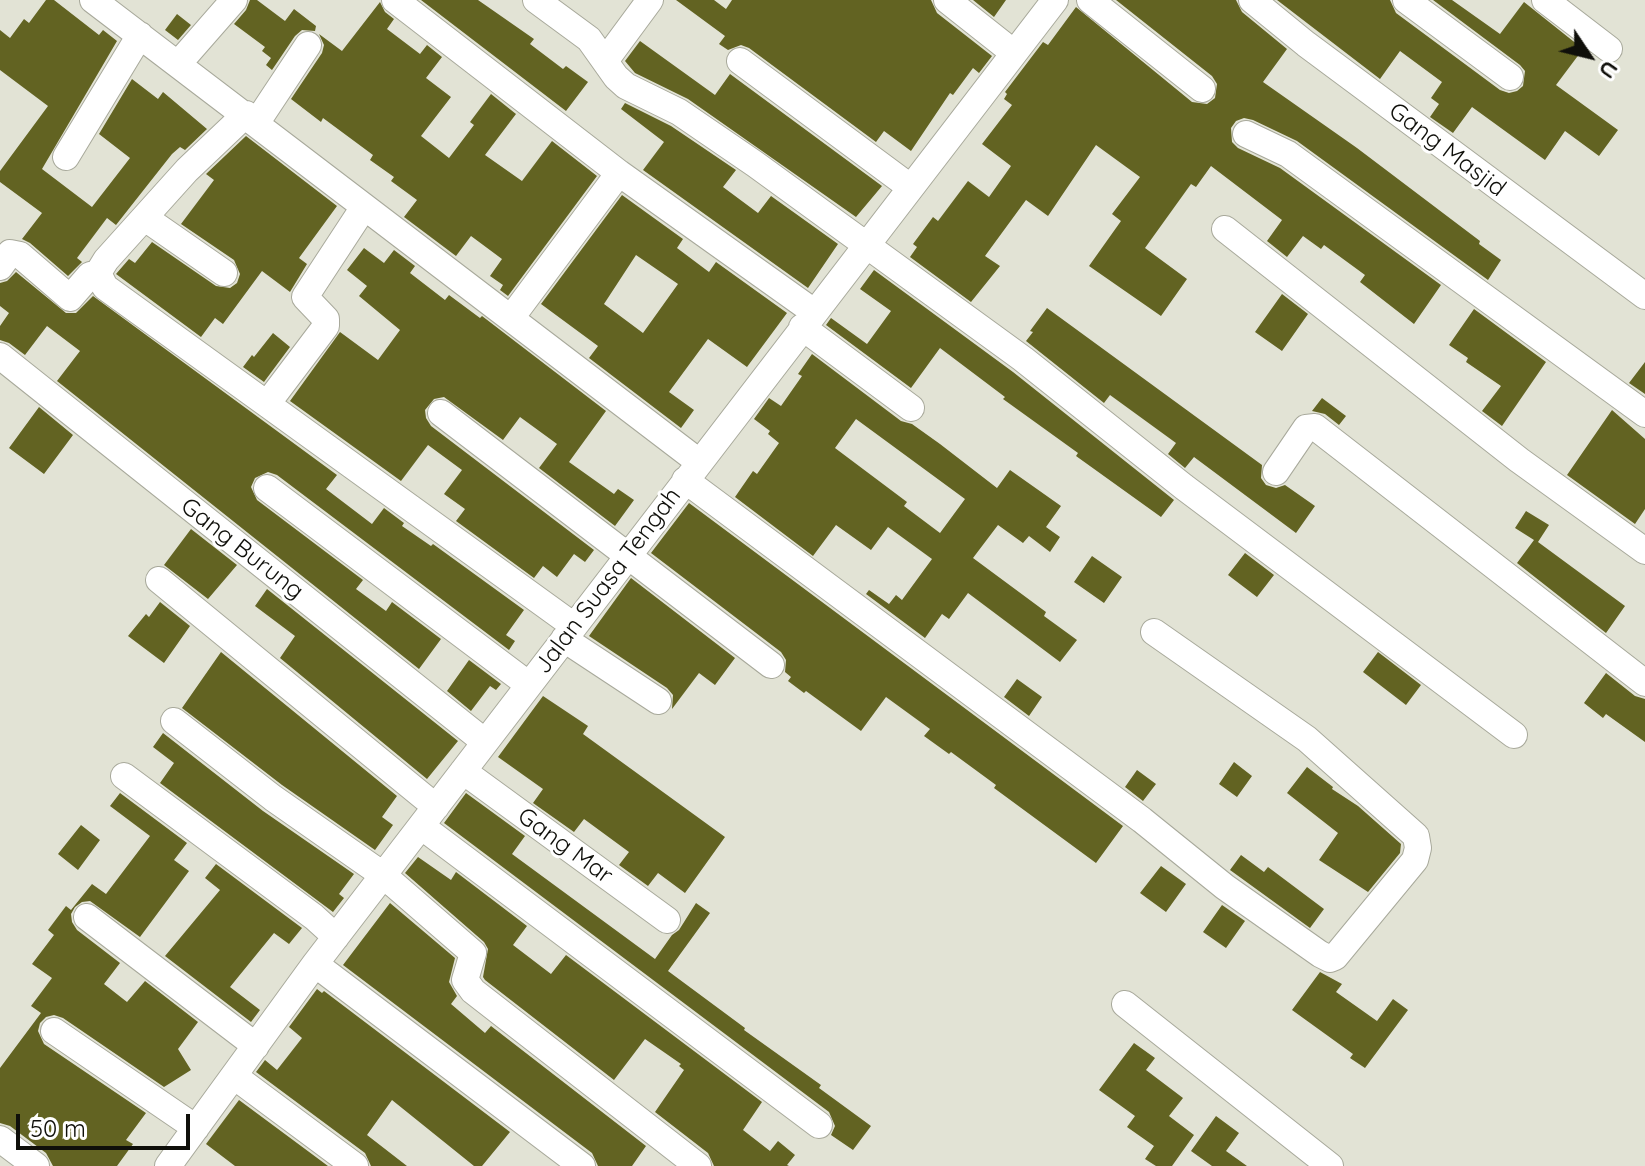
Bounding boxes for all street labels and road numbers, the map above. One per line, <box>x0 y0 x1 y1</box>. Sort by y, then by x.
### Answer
street label: Gang Masjid <box>1383 97 1511 203</box>
street label: Jalan Suasa Tengah <box>529 482 687 680</box>
street label: Gang Burung <box>175 492 309 606</box>
street label: Gang Mar <box>512 802 618 890</box>

